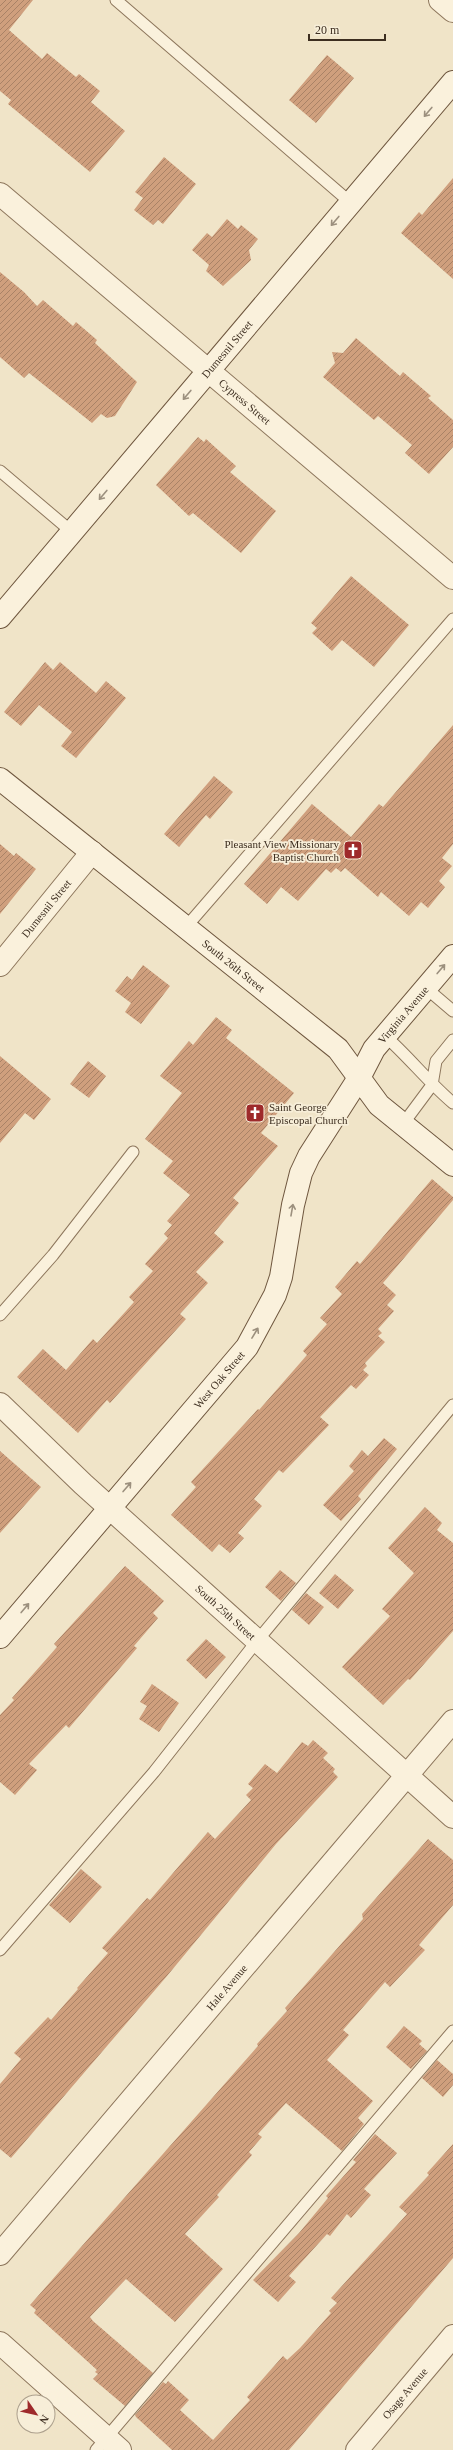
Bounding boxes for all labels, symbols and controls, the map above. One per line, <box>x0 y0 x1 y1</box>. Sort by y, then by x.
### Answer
scale bar <box>309 16 385 42</box>
text: 20 m <box>315 23 340 37</box>
one-way arrow <box>423 106 432 117</box>
one-way arrow <box>330 216 339 227</box>
street label: Dumesnil Street <box>199 318 254 380</box>
street label: Cypress Street <box>217 376 273 427</box>
one-way arrow <box>183 390 192 401</box>
one-way arrow <box>99 489 108 500</box>
place label: Pleasant View Missionary Baptist Church <box>224 838 339 863</box>
church icon: Pleasant View Missionary Baptist Church <box>342 839 364 861</box>
street label: Dumesnil Street <box>19 877 73 940</box>
street label: South 26th Street <box>200 937 267 994</box>
one-way arrow <box>437 964 446 975</box>
street label: Virginia Avenue <box>375 984 431 1046</box>
place label: Saint George Episcopal Church <box>269 1101 348 1126</box>
church icon: Saint George Episcopal Church <box>244 1102 266 1124</box>
one-way arrow <box>288 1204 296 1217</box>
one-way arrow <box>251 1328 259 1339</box>
street label: West Oak Street <box>191 1349 247 1411</box>
one-way arrow <box>123 1482 132 1492</box>
street label: South 25th Street <box>193 1582 258 1642</box>
one-way arrow <box>21 1602 30 1613</box>
street label: Hale Avenue <box>204 1962 250 2013</box>
street label: Osage Avenue <box>380 2365 430 2421</box>
north arrow <box>16 2394 56 2434</box>
text: N <box>37 2413 51 2426</box>

